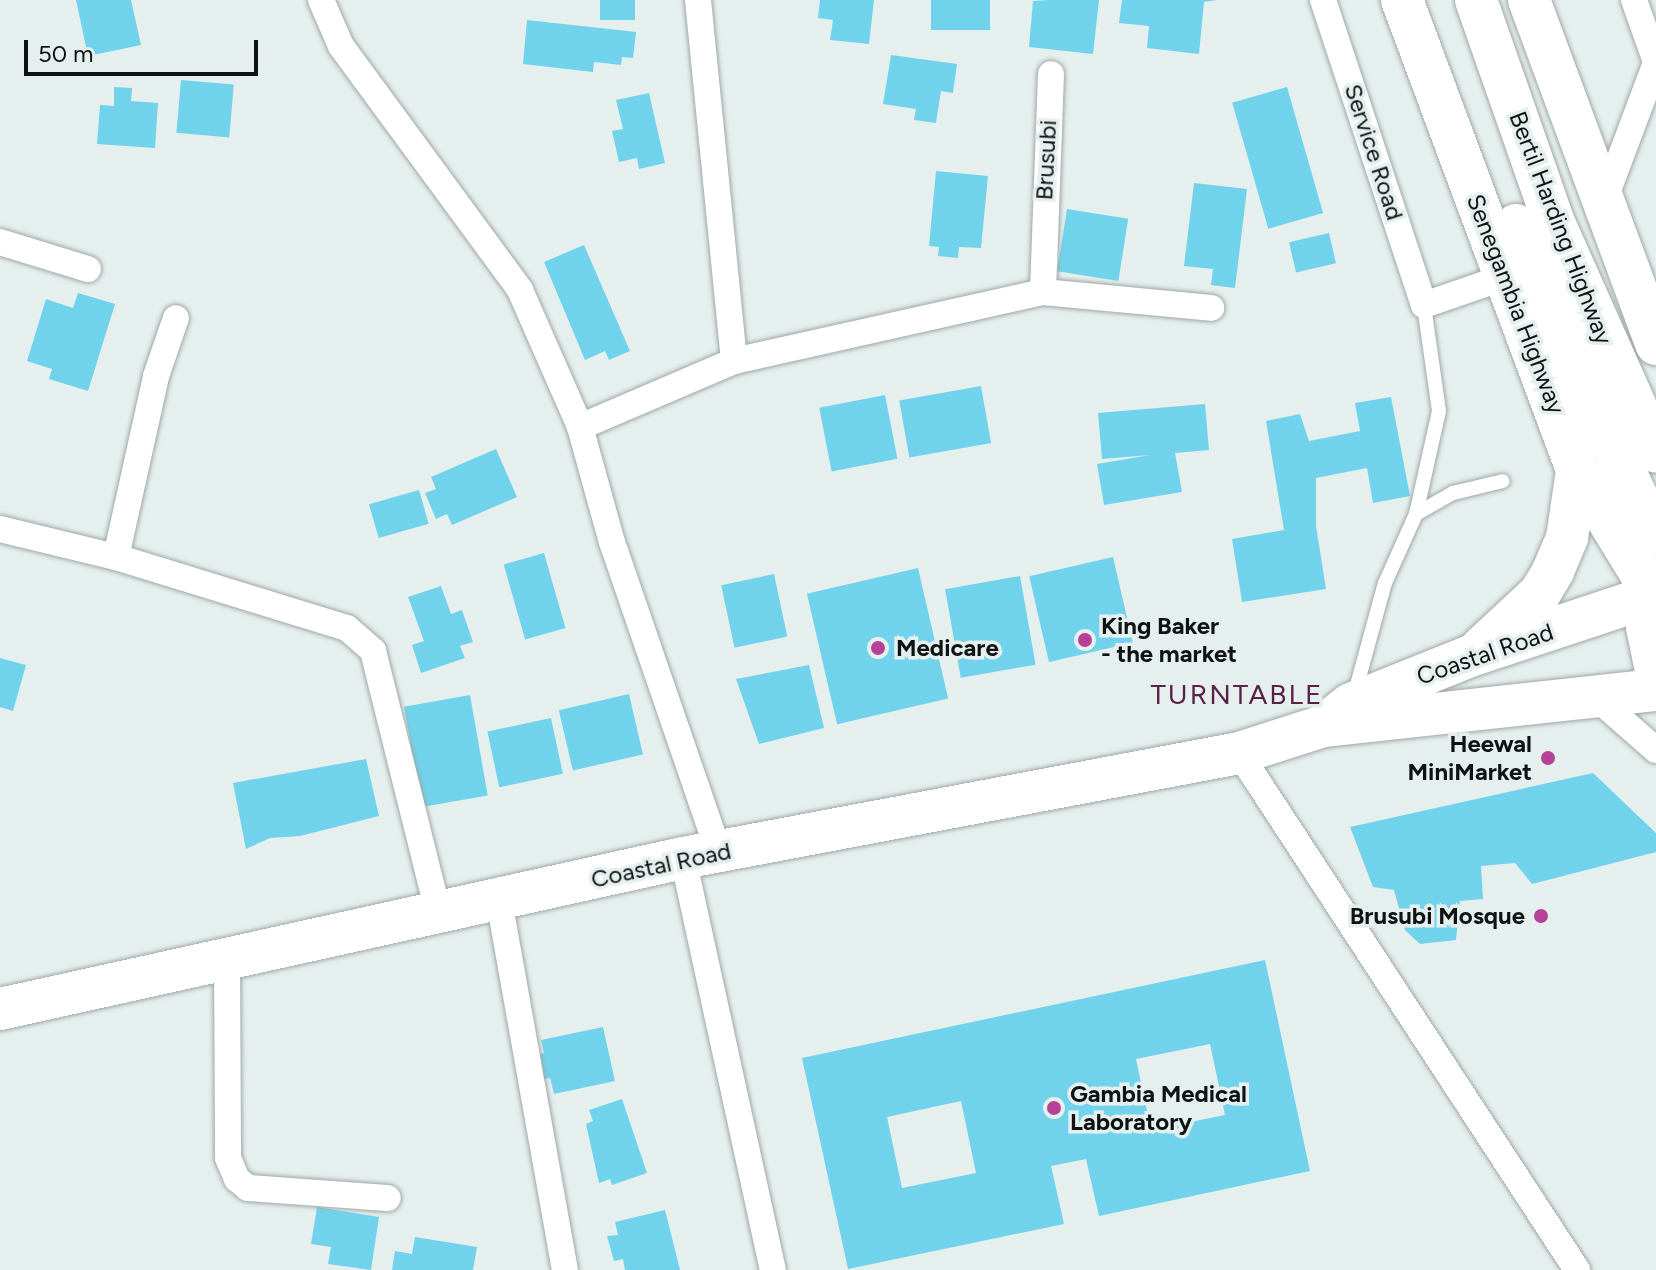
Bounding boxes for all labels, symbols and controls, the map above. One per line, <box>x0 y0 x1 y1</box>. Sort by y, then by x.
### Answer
scale bar <box>28 24 262 74</box>
text: 50 m <box>38 39 94 68</box>
street label: Service Road <box>1338 80 1410 224</box>
street label: Bertil Harding Highway <box>1503 107 1619 349</box>
street label: Brusubi <box>1030 119 1062 201</box>
street label: Senegambia Highway <box>1461 190 1571 418</box>
place label: King Baker - the market <box>1101 612 1237 668</box>
street label: Coastal Road <box>1413 617 1557 691</box>
marker: King Baker - the market <box>1076 631 1094 649</box>
place label: Medicare <box>896 634 999 662</box>
marker: Medicare <box>867 637 889 659</box>
district label: TURNTABLE <box>1150 677 1324 711</box>
place label: Heewal MiniMarket <box>1408 730 1532 786</box>
marker: Heewal MiniMarket <box>1539 749 1557 767</box>
street label: Coastal Road <box>588 836 734 894</box>
place label: Brusubi Mosque <box>1350 902 1525 930</box>
marker: Brusubi Mosque <box>1532 907 1550 925</box>
place label: Gambia Medical Laboratory <box>1070 1080 1247 1136</box>
marker: Gambia Medical Laboratory <box>1045 1099 1063 1117</box>

